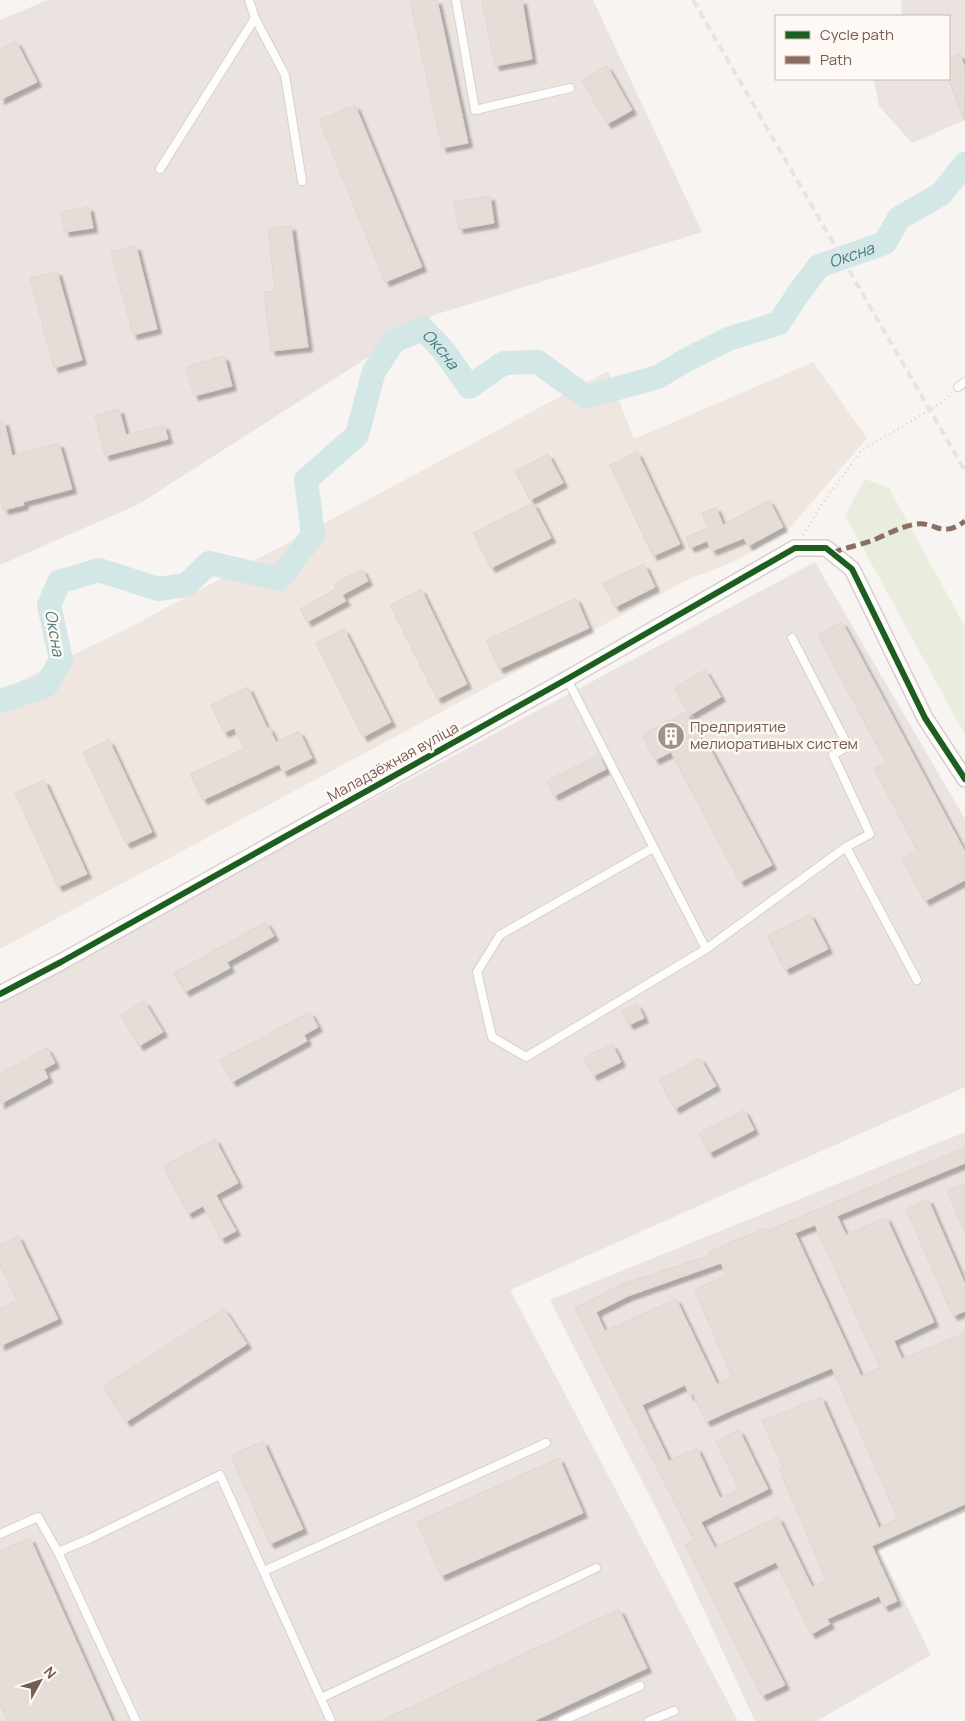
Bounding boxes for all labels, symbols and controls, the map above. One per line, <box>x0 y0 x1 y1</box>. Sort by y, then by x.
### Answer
legend <box>775 15 950 80</box>
text: Cycle path <box>820 24 894 45</box>
text: Path <box>820 49 852 70</box>
water label: Оксна <box>826 236 878 273</box>
water label: Оксна <box>417 324 465 374</box>
water label: Оксна <box>40 608 70 659</box>
place label: Предприятие мелиоративных систем <box>690 716 858 754</box>
street label: Маладзёжная вуліца <box>323 717 462 806</box>
building icon: Предприятие мелиоративных систем <box>656 721 686 751</box>
north arrow <box>15 1656 65 1706</box>
text: N <box>40 1662 61 1682</box>

